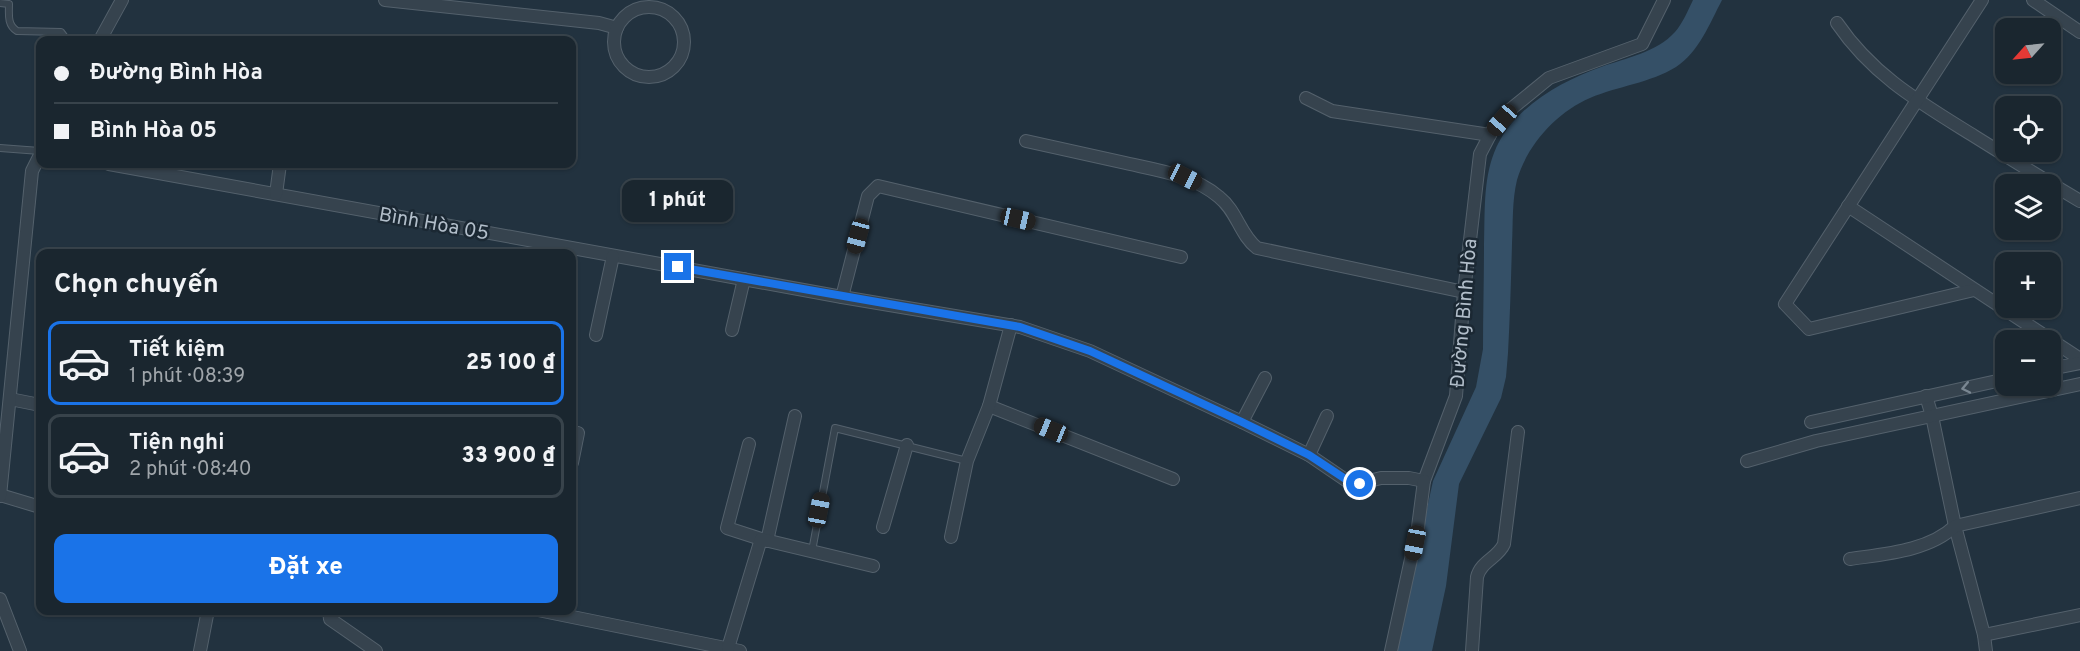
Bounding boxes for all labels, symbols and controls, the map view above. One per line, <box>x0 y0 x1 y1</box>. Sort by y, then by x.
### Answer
north arrow <box>1995 18 2061 84</box>
map controls <box>1995 18 2061 396</box>
text: Đường Bình Hòa <box>90 60 263 87</box>
button: locate <box>1995 96 2061 162</box>
car <box>1483 101 1521 139</box>
text: Bình Hòa 05 <box>90 118 217 145</box>
car <box>1165 161 1205 193</box>
button: layers <box>1995 174 2061 240</box>
callout: 1 phút <box>622 180 734 222</box>
text: 1 phút <box>649 188 706 214</box>
street label: Bình Hòa 05 <box>377 202 491 247</box>
car <box>998 206 1038 232</box>
car <box>845 216 871 256</box>
street label: Đường Bình Hòa <box>1446 237 1484 389</box>
button: + <box>1995 252 2061 318</box>
route end <box>664 253 691 280</box>
text: Chọn chuyến <box>54 268 219 302</box>
button: − <box>1995 330 2061 396</box>
icon: car <box>57 336 111 390</box>
text: Tiết kiệm <box>129 337 225 364</box>
text: 25 100 ₫ <box>466 350 555 377</box>
text: 1 phút · 08:39 <box>129 364 245 390</box>
one-way arrow <box>1961 380 1971 393</box>
car <box>1031 415 1071 445</box>
icon: car <box>57 429 111 483</box>
text: Tiện nghi <box>129 430 224 457</box>
text: 33 900 ₫ <box>461 443 555 470</box>
text: 2 phút · 08:40 <box>129 457 252 483</box>
route start <box>1346 470 1373 497</box>
car <box>807 491 831 529</box>
car <box>1403 524 1427 562</box>
button: Đặt xe <box>54 534 558 603</box>

